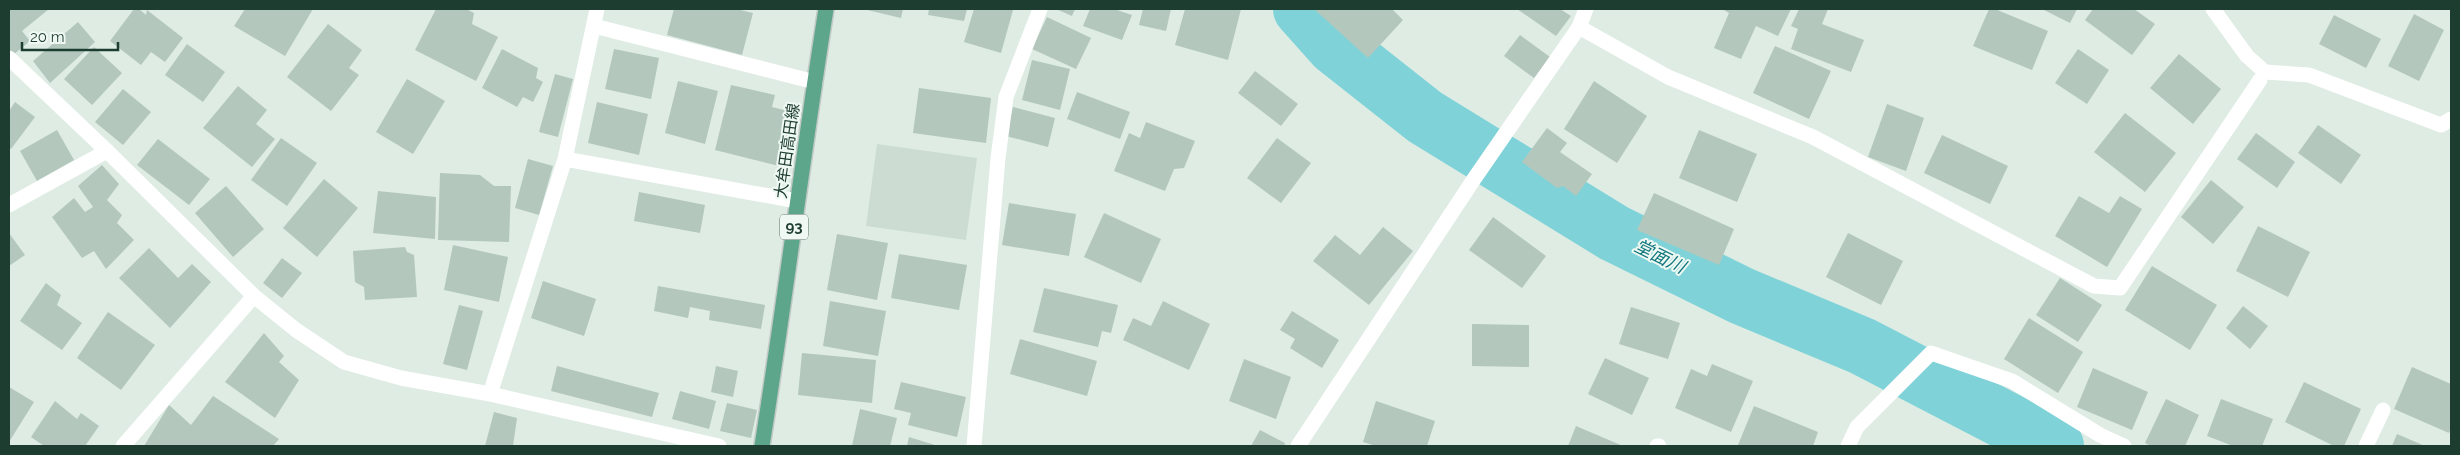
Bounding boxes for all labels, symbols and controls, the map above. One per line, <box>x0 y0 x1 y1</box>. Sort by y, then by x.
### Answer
scale bar <box>22 20 119 52</box>
text: 20 m <box>30 28 65 46</box>
street label: 大牟田高田線 <box>771 102 803 200</box>
road number: 93 <box>780 214 808 240</box>
water label: 堂面川 <box>1631 235 1691 278</box>

